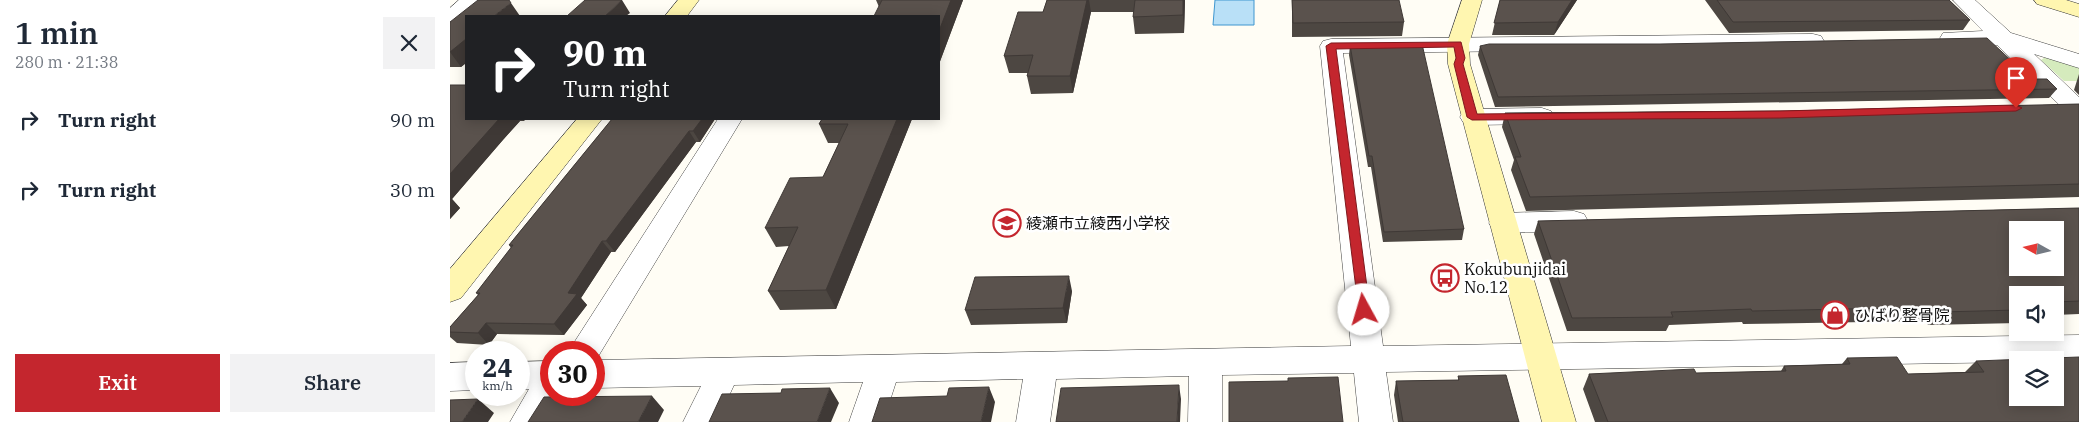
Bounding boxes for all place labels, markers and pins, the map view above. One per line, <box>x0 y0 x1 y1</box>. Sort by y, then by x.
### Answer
pin <box>1995 57 2037 108</box>
school or university icon: 綾瀬市立綾西小学校 <box>992 208 1022 238</box>
place label: 綾瀬市立綾西小学校 <box>1026 213 1170 233</box>
place label: Kokubunjidai No.12 <box>1464 259 1566 297</box>
bus stop icon: Kokubunjidai No.12 <box>1430 263 1460 293</box>
shop icon: ひばり整骨院 <box>1820 300 1850 330</box>
place label: ひばり整骨院 <box>1854 305 1950 325</box>

